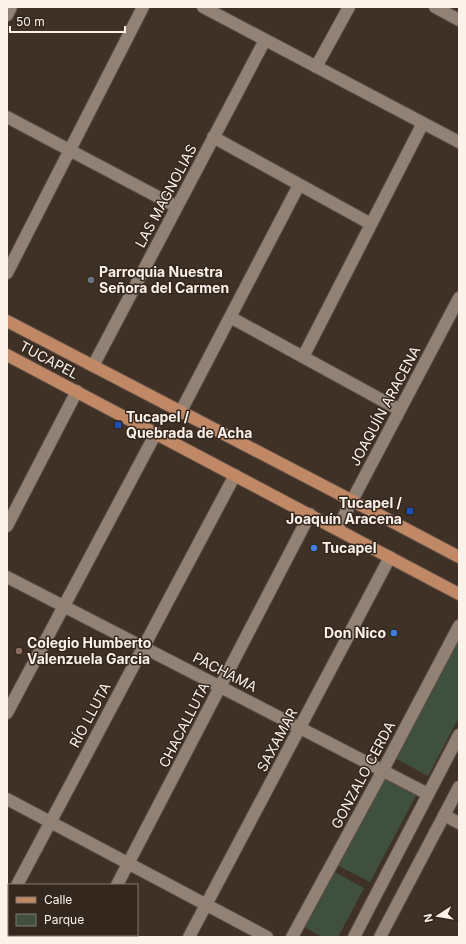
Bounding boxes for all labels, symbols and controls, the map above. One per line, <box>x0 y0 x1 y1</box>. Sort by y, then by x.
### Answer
scale bar <box>10 8 125 34</box>
text: 50 m <box>16 14 45 29</box>
street label: LAS MAGNOLIAS <box>131 141 200 250</box>
place label: Parroquia Nuestra Señora del Carmen <box>99 263 229 296</box>
marker: Parroquia Nuestra Señora del Carmen <box>86 275 96 285</box>
street label: TUCAPEL <box>17 337 82 382</box>
street label: JOAQUÍN ARACENA <box>346 343 424 469</box>
place label: Tucapel / Quebrada de Acha <box>126 408 252 441</box>
marker: Tucapel / Quebrada de Acha <box>113 420 123 430</box>
place label: Tucapel / Joaquín Aracena <box>286 494 403 527</box>
marker: Tucapel / Joaquín Aracena <box>405 506 415 516</box>
place label: Tucapel <box>322 539 377 556</box>
marker: Tucapel <box>309 543 319 553</box>
place label: Don Nico <box>324 624 386 641</box>
marker: Don Nico <box>389 628 399 638</box>
place label: Colegio Humberto Valenzuela Garcia <box>27 634 152 667</box>
marker: Colegio Humberto Valenzuela Garcia <box>14 646 24 656</box>
street label: PACHAMA <box>190 648 260 695</box>
street label: RÍO LLUTA <box>65 679 114 750</box>
street label: CHACALLUTA <box>155 679 212 770</box>
street label: SAXAMAR <box>253 705 300 774</box>
street label: GONZALO CERDA <box>327 718 398 831</box>
legend <box>8 884 138 936</box>
text: Calle <box>44 892 72 907</box>
north arrow <box>418 896 458 936</box>
text: Parque <box>44 912 84 927</box>
text: N <box>420 913 436 924</box>

